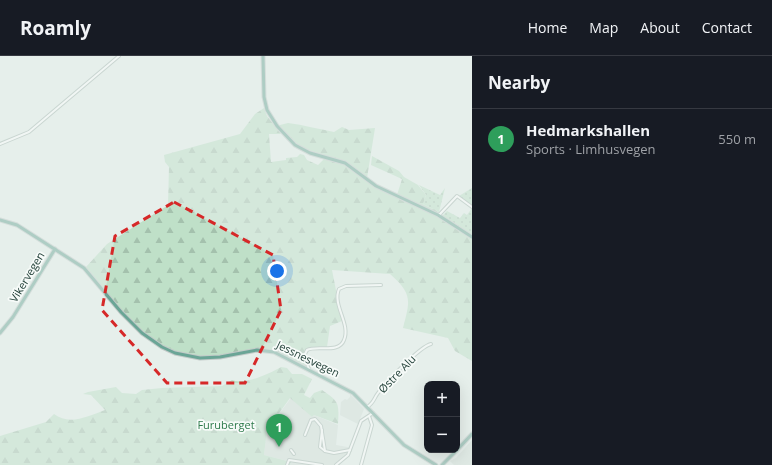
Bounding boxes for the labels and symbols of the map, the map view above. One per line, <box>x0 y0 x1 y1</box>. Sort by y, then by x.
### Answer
street label: Vikervegen <box>6 249 48 305</box>
your location <box>267 261 287 281</box>
street label: Jessnesvegen <box>273 336 342 380</box>
street label: Østre Alu <box>375 351 419 396</box>
pin: 1 <box>266 414 292 447</box>
park label: Furuberget <box>197 417 255 432</box>

